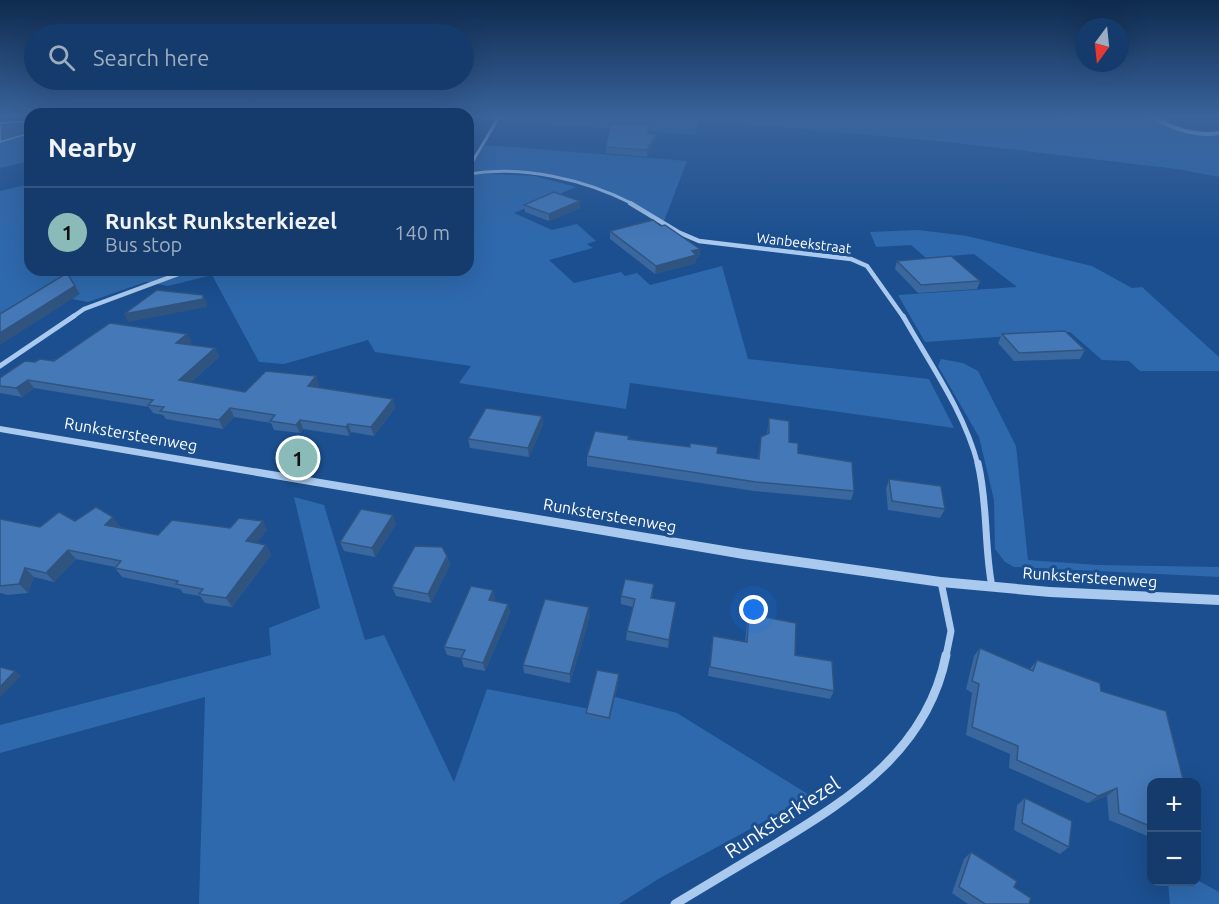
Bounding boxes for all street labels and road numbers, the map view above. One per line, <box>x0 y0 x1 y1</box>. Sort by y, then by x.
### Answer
street label: Wanbeekstraat <box>756 229 853 257</box>
street label: Runkstersteenweg <box>63 413 199 455</box>
street label: Runkstersteenweg <box>542 494 678 536</box>
street label: Runkstersteenweg <box>1022 563 1158 591</box>
street label: Runksterkiezel <box>720 771 844 863</box>

